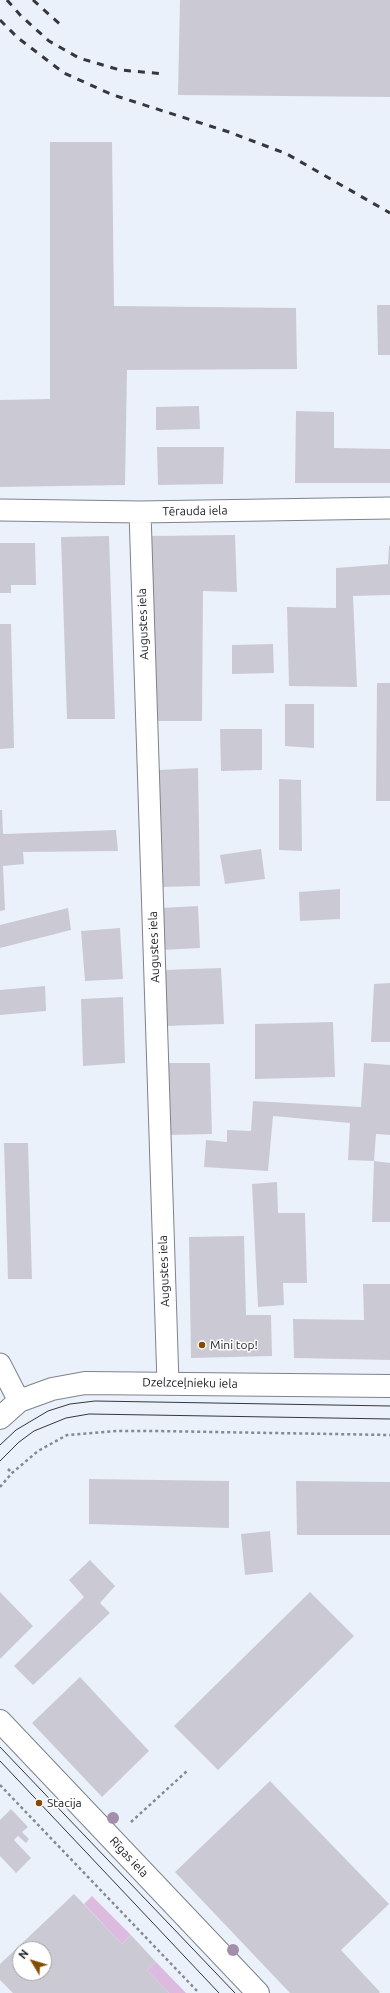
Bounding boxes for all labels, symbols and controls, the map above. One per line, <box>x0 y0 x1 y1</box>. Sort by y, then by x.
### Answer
street label: Tērauda iela <box>162 503 228 519</box>
street label: Augustes iela <box>135 588 151 660</box>
street label: Augustes iela <box>146 911 162 983</box>
street label: Augustes iela <box>156 1235 172 1307</box>
place label: Mini top! <box>210 1338 258 1352</box>
marker: Mini top! <box>197 1340 207 1350</box>
street label: Dzelzceļnieku iela <box>142 1375 238 1391</box>
place label: Stacija <box>47 1796 82 1810</box>
marker: Stacija <box>34 1798 44 1808</box>
street label: Rīgas iela <box>107 1834 151 1880</box>
north arrow <box>12 1941 52 1981</box>
text: N <box>16 1947 31 1961</box>

